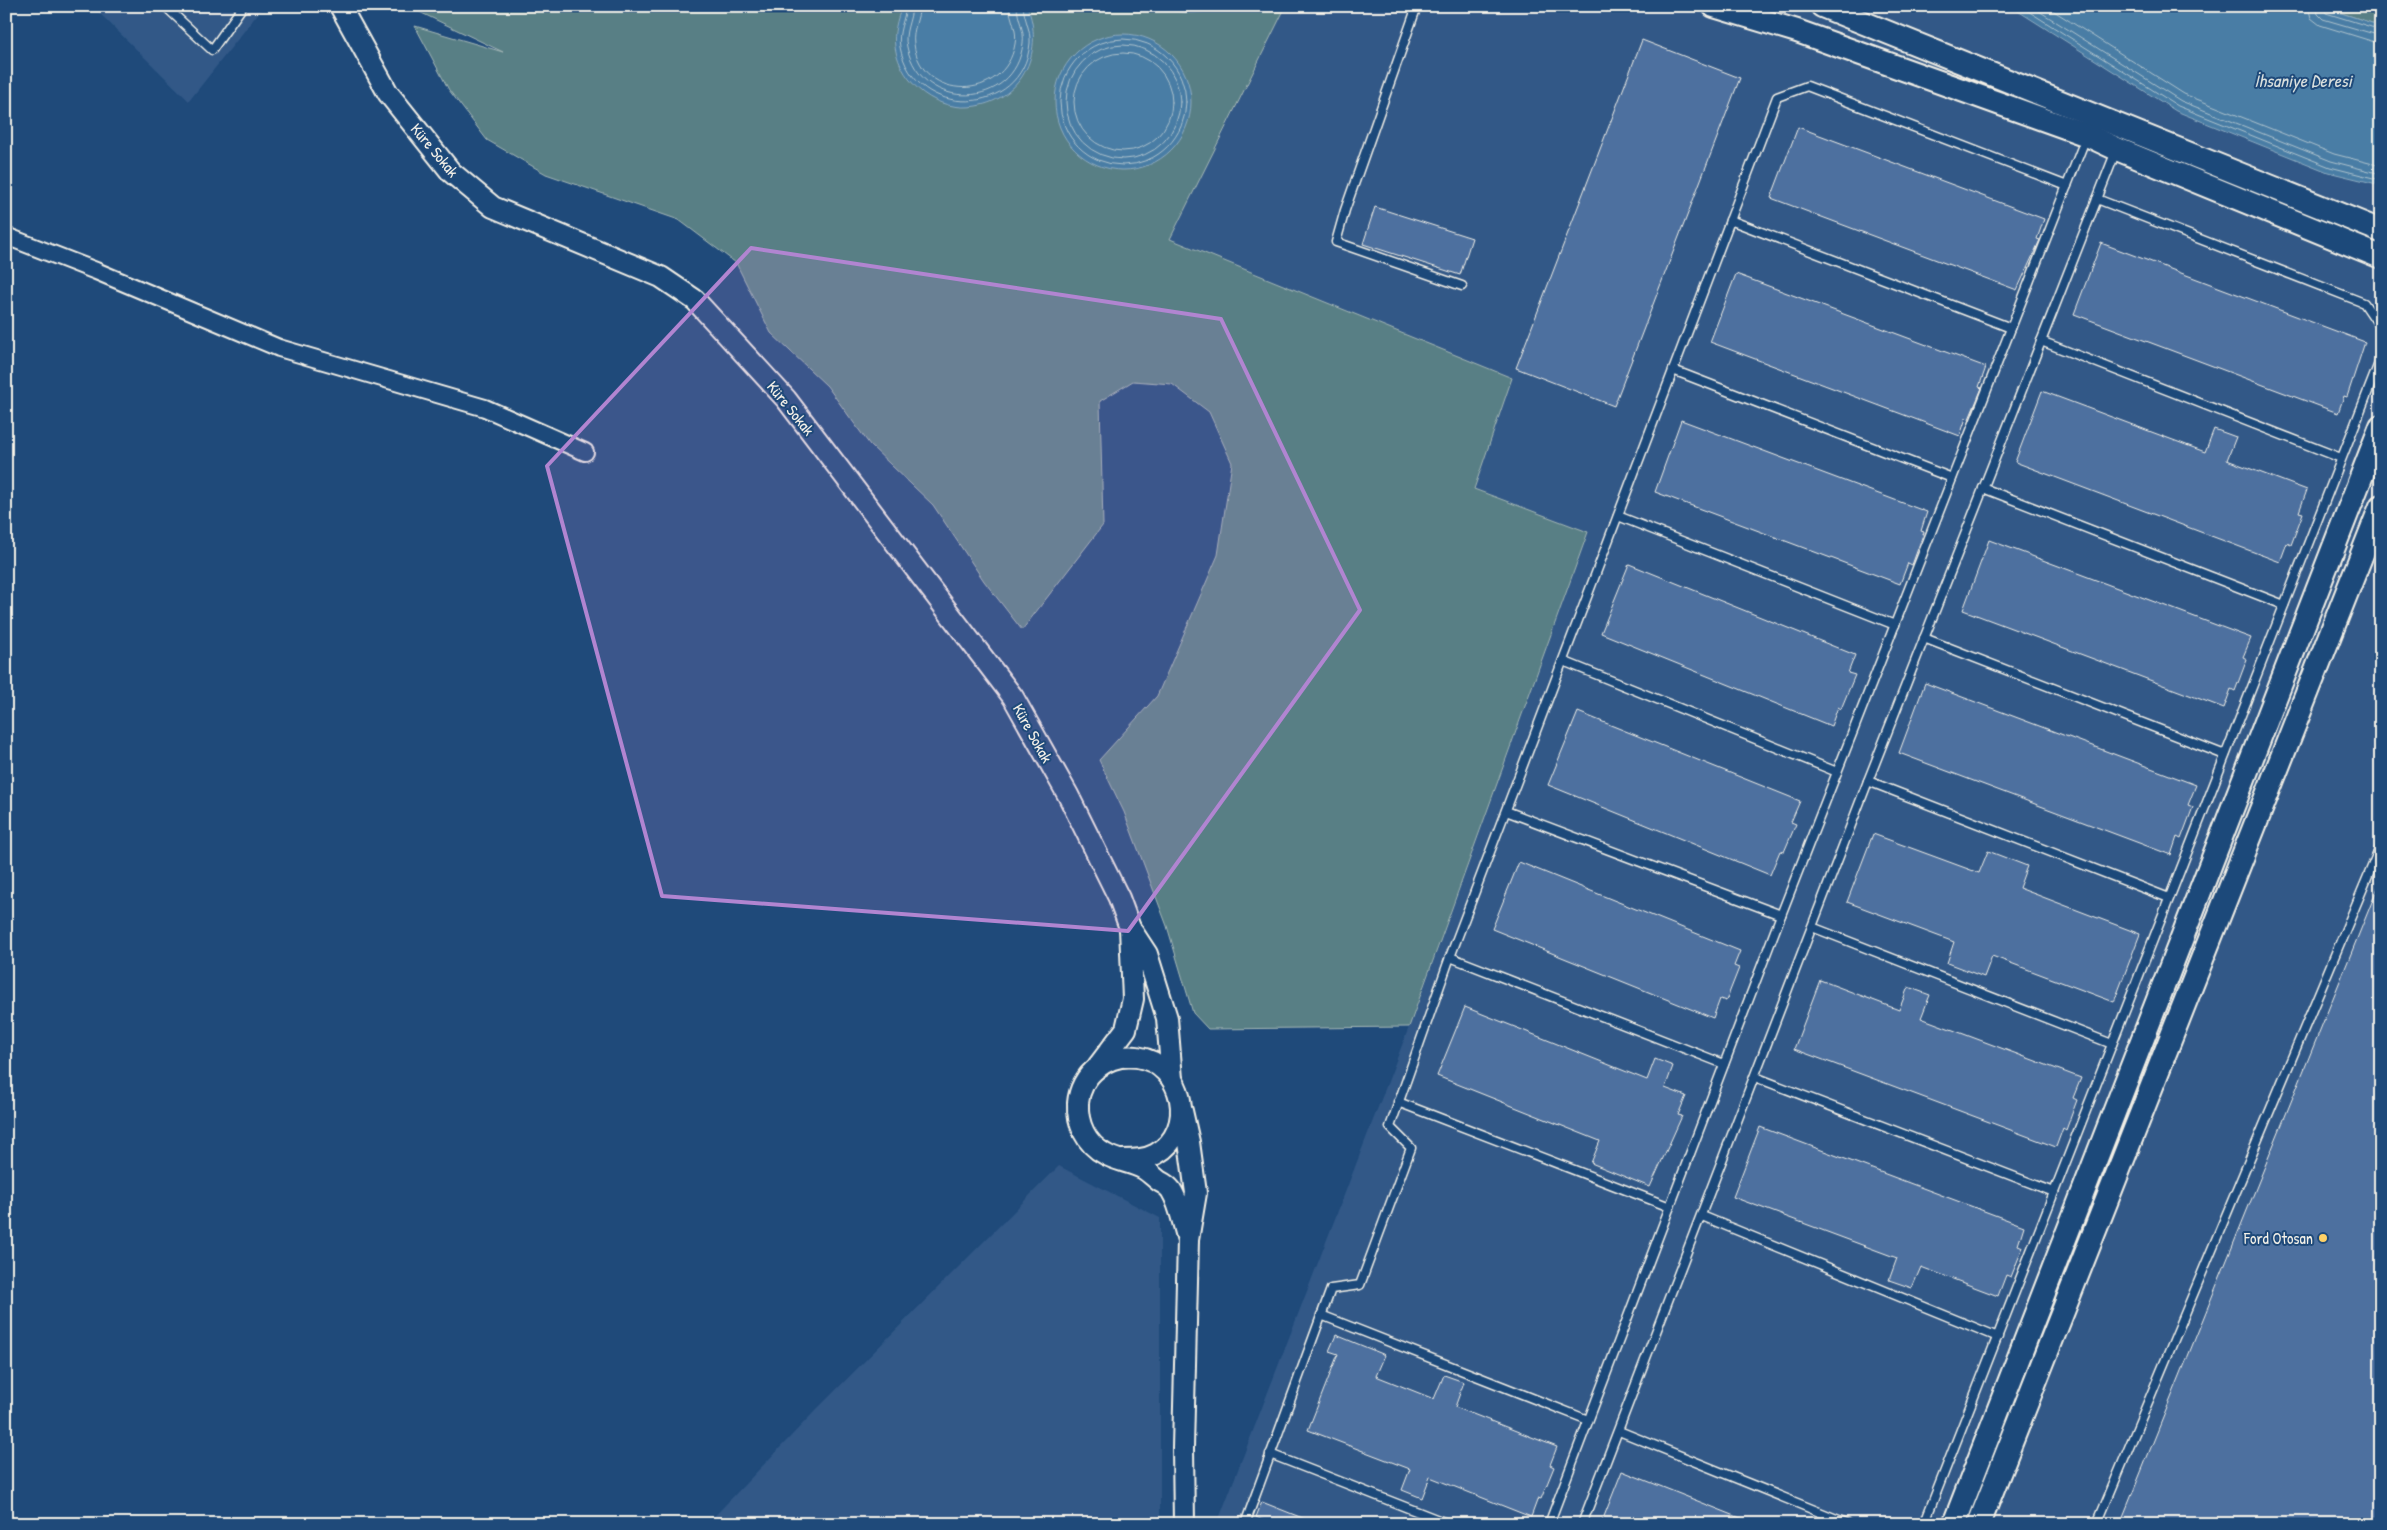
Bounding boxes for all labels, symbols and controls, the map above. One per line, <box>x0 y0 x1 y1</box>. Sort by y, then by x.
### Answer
water label: İhsaniye Deresi <box>2254 68 2354 93</box>
street label: Küre Sokak <box>406 118 464 182</box>
street label: Küre Sokak <box>762 376 820 440</box>
street label: Küre Sokak <box>1008 700 1058 767</box>
place label: Ford Otosan <box>2243 1227 2313 1249</box>
marker: Ford Otosan <box>2317 1232 2329 1244</box>

